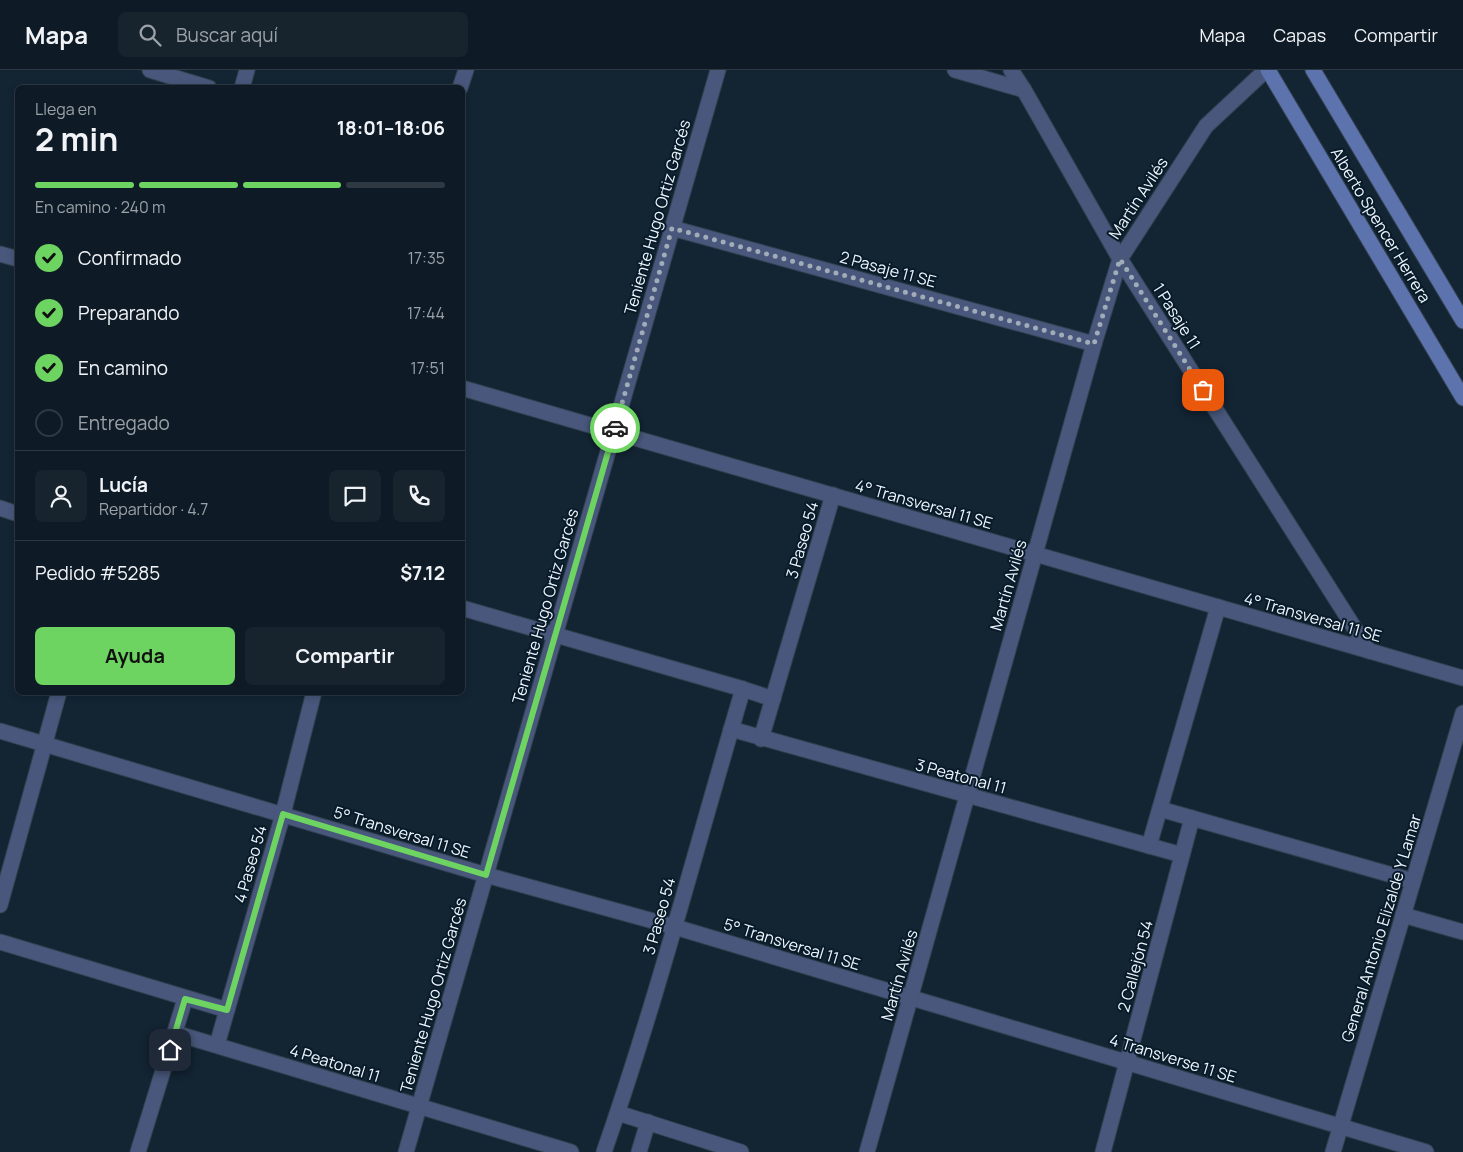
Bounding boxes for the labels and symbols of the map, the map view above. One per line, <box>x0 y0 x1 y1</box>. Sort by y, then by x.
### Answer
street label: Teniente Hugo Ortiz Garcés <box>619 117 695 317</box>
street label: Alberto Spencer Herrera <box>1326 143 1436 307</box>
street label: Martín Avilés <box>1103 153 1173 243</box>
street label: 2 Pasaje 11 SE <box>837 246 939 292</box>
street label: 1 Pasaje 11 <box>1148 279 1206 353</box>
pin <box>1182 369 1224 411</box>
courier <box>590 403 640 453</box>
street label: 4° Transversal 11 SE <box>853 474 995 534</box>
street label: 3 Paseo 54 <box>780 499 824 581</box>
street label: Teniente Hugo Ortiz Garcés <box>507 506 583 706</box>
street label: Martín Avilés <box>984 537 1032 633</box>
street label: 4° Transversal 11 SE <box>1242 587 1384 647</box>
street label: 3 Peatonal 11 <box>913 753 1009 799</box>
street label: 5° Transversal 11 SE <box>331 801 473 863</box>
street label: General Antonio Elizalde Y Lamar <box>1336 811 1426 1045</box>
street label: 4 Paseo 54 <box>228 823 272 905</box>
street label: 3 Paseo 54 <box>637 875 681 957</box>
street label: Teniente Hugo Ortiz Garcés <box>395 895 471 1095</box>
street label: 5° Transversal 11 SE <box>721 913 863 975</box>
street label: 2 Callejón 54 <box>1112 918 1158 1014</box>
street label: Martín Avilés <box>875 927 923 1023</box>
street label: 4 Transverse 11 SE <box>1107 1028 1239 1088</box>
pin <box>149 1029 191 1071</box>
street label: 4 Peatonal 11 <box>287 1039 383 1087</box>

